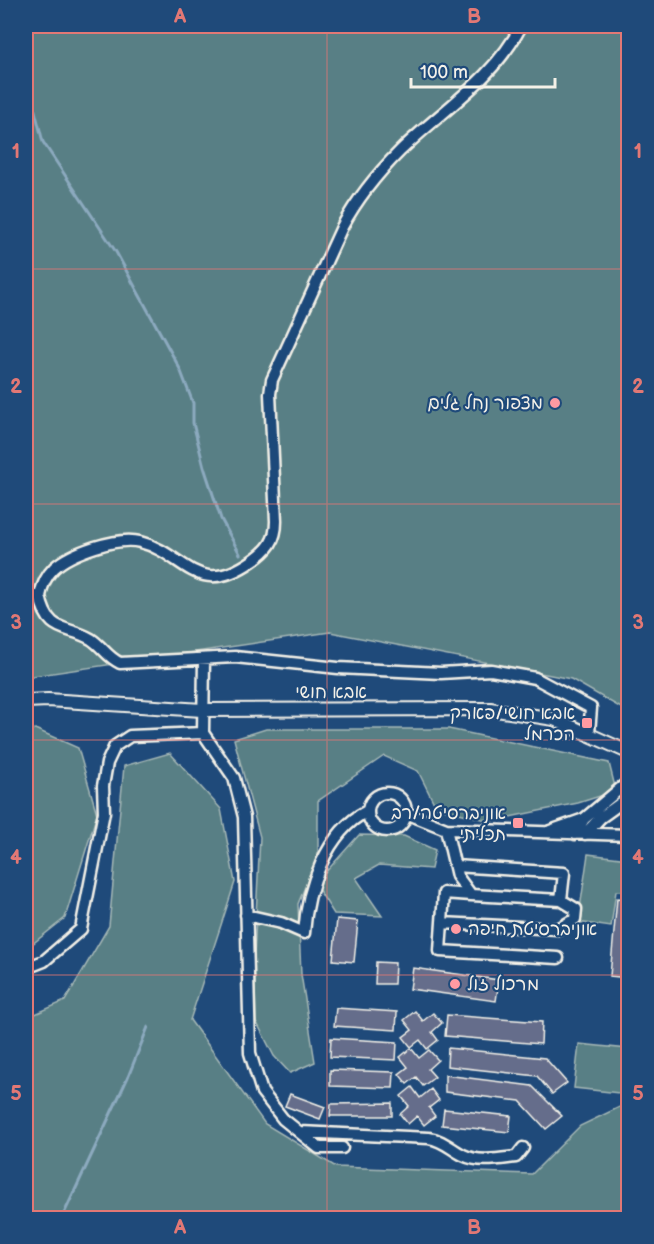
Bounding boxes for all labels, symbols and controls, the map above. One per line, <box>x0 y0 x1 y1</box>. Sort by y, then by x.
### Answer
text: A <box>173 5 187 29</box>
text: B <box>467 5 481 29</box>
scale bar <box>411 51 555 89</box>
text: 100 m <box>420 62 468 83</box>
text: 1 <box>12 140 20 164</box>
text: 1 <box>634 140 642 164</box>
text: 2 <box>10 375 22 399</box>
text: 2 <box>632 375 644 399</box>
place label: מצפור נחל גלים <box>428 393 543 414</box>
marker: מצפור נחל גלים <box>548 396 562 410</box>
text: 3 <box>10 611 22 635</box>
text: 3 <box>632 611 644 635</box>
street label: אבא חושי <box>295 682 367 703</box>
place label: אבא חושי/פארק הכרמל <box>450 703 575 745</box>
marker: אבא חושי/פארק הכרמל <box>580 716 594 730</box>
place label: אוניברסיטה/רב תכליתי <box>391 803 506 845</box>
marker: אוניברסיטה/רב תכליתי <box>511 816 525 830</box>
text: 4 <box>10 846 22 870</box>
text: 4 <box>632 846 644 870</box>
place label: אוניברסיטת חיפה <box>468 919 597 940</box>
marker: אוניברסיטת חיפה <box>449 922 463 936</box>
place label: מרכול זול <box>467 974 539 995</box>
marker: מרכול זול <box>448 977 462 991</box>
text: 5 <box>10 1082 22 1106</box>
text: 5 <box>632 1082 644 1106</box>
text: A <box>173 1216 187 1240</box>
text: B <box>467 1216 481 1240</box>

